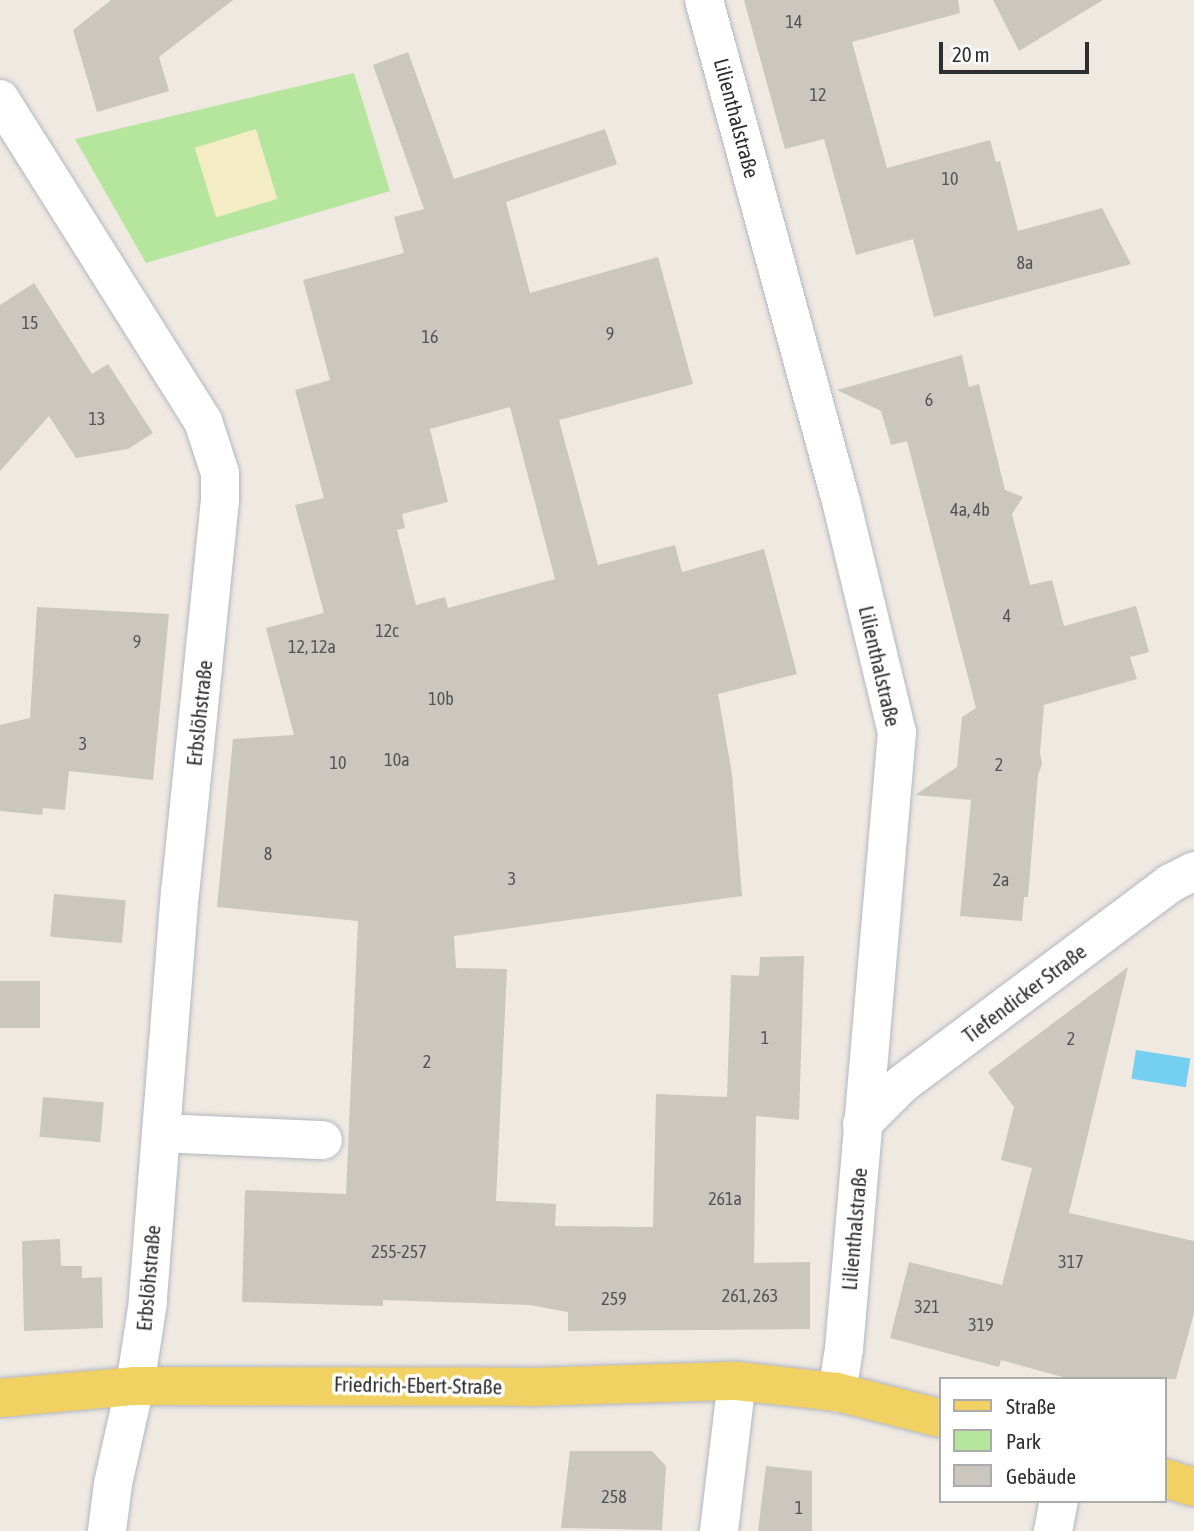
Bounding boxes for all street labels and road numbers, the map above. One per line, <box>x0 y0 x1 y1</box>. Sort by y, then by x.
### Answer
street label: Lilienthalstraße <box>709 55 765 181</box>
street label: Lilienthalstraße <box>854 603 906 729</box>
street label: Erbslöhstraße <box>181 659 217 767</box>
street label: Tiefendicker Straße <box>957 938 1091 1048</box>
street label: Lilienthalstraße <box>836 1167 872 1291</box>
street label: Erbslöhstraße <box>131 1224 165 1332</box>
street label: Friedrich-Ebert-Straße <box>334 1371 502 1399</box>

